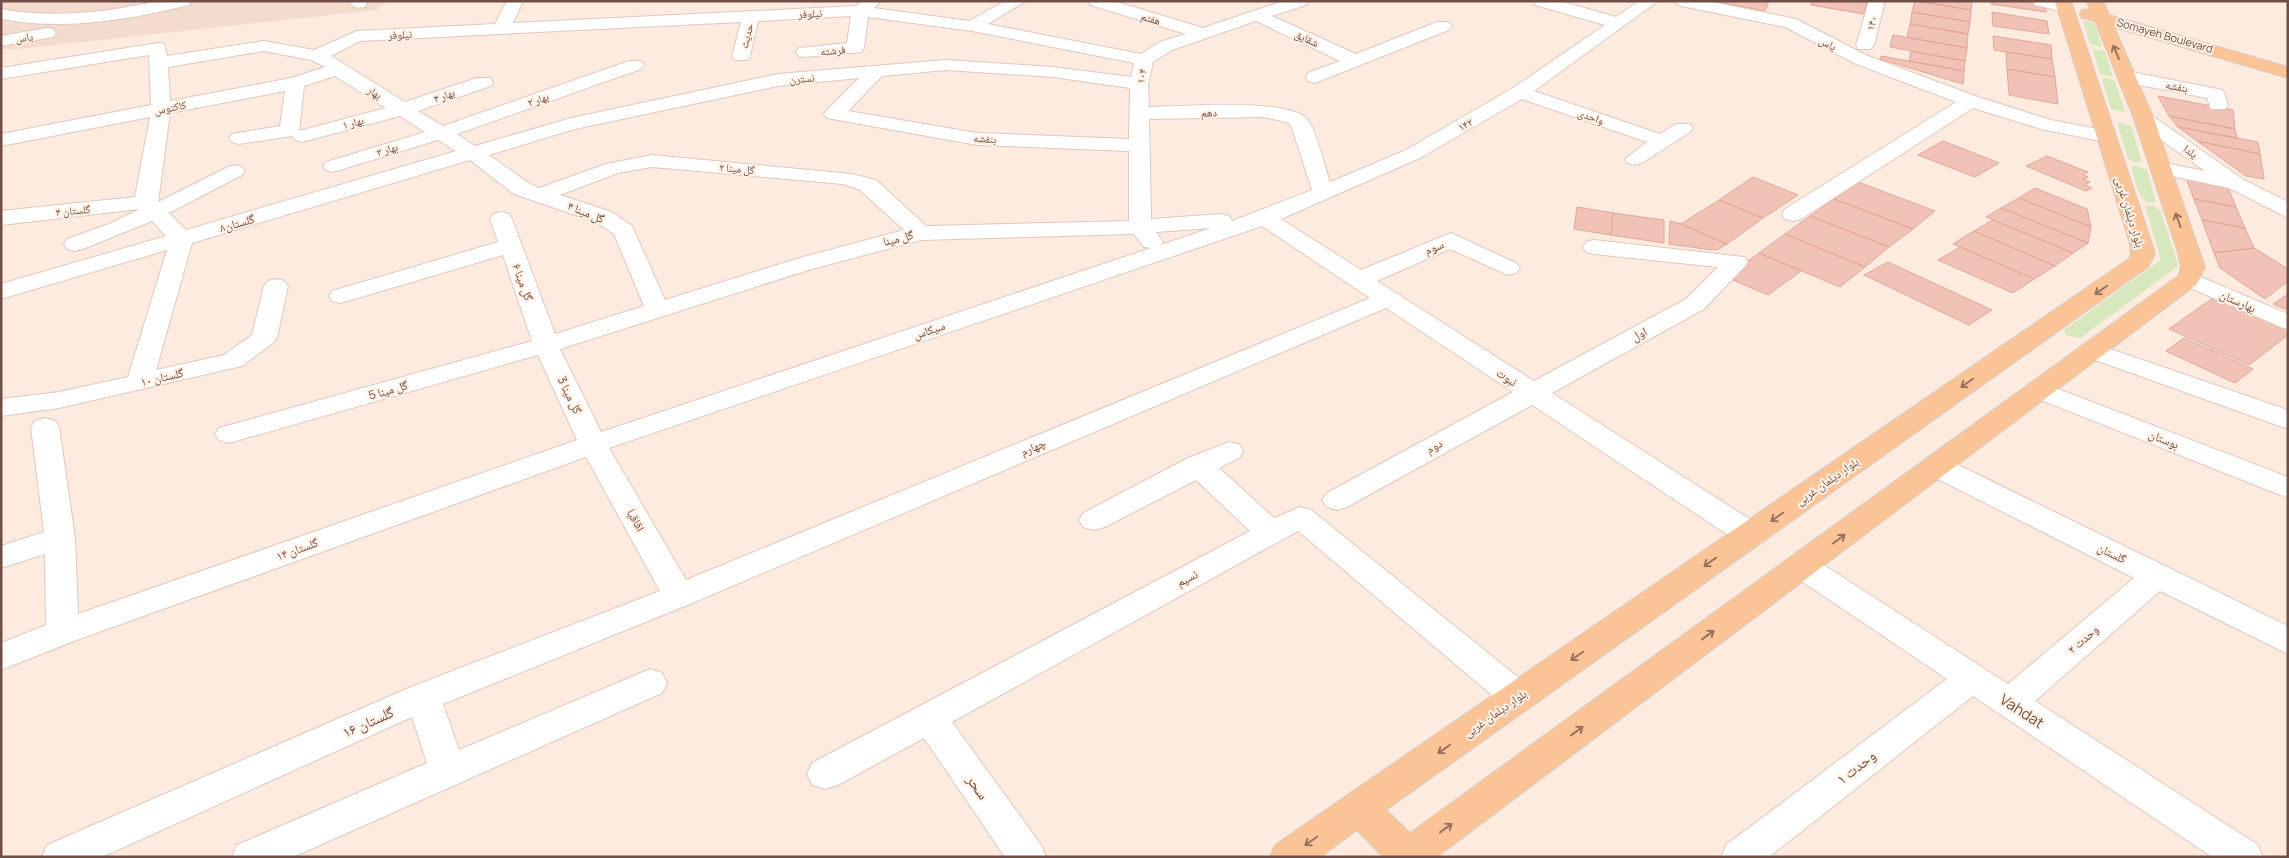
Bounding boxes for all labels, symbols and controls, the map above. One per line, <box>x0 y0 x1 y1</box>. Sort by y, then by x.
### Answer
street label: نیلوفر <box>797 5 822 21</box>
street label: هفتم <box>1139 8 1163 29</box>
street label: ۱۴۰ <box>1862 14 1880 32</box>
street label: Somayeh Boulevard <box>2115 14 2215 56</box>
street label: حدیث <box>736 22 756 50</box>
street label: نیلوفر <box>387 26 412 42</box>
street label: شقایق <box>1292 26 1322 50</box>
street label: یاس <box>14 28 34 46</box>
street label: یاس <box>1817 32 1840 54</box>
street label: فرشته <box>820 41 847 59</box>
one-way arrow <box>2110 44 2119 59</box>
street label: ۱۰۴ <box>1132 67 1150 84</box>
street label: نسترن <box>789 69 815 87</box>
street label: بنفشه <box>2164 76 2190 96</box>
street label: بهار <box>364 81 385 102</box>
street label: بهار ۴ <box>431 84 457 106</box>
street label: بهار ۲ <box>525 88 551 110</box>
street label: کاکتوس <box>153 96 188 117</box>
street label: دهم <box>1201 104 1218 121</box>
street label: واحدی <box>1576 105 1606 127</box>
street label: بهار ۱ <box>341 112 365 132</box>
street label: ۱۴۲ <box>1455 114 1475 134</box>
street label: بنفشه <box>973 130 997 146</box>
street label: بهار ۳ <box>375 139 399 159</box>
street label: یلدا <box>2181 141 2202 162</box>
street label: گل مینا ۲ <box>719 159 756 177</box>
street label: بلوار دیلمان غربی <box>2111 174 2149 250</box>
street label: گل مینا ۴ <box>565 197 607 227</box>
street label: گلستان ۴ <box>55 201 92 219</box>
street label: گلستان۸ <box>218 210 256 236</box>
one-way arrow <box>2173 213 2182 229</box>
street label: گل مینا <box>881 226 915 250</box>
street label: سوم <box>1422 235 1446 259</box>
street label: گل مینا ۶ <box>508 261 538 303</box>
one-way arrow <box>2094 285 2108 296</box>
street label: بهارستان <box>2217 286 2259 316</box>
street label: سیکاس <box>911 317 947 343</box>
street label: اول <box>1628 323 1650 345</box>
street label: گلستان ۱۰ <box>139 364 185 390</box>
street label: نبوت <box>1493 364 1521 390</box>
street label: گل مینا 3 <box>554 373 586 417</box>
street label: گل مینا 5 <box>366 376 410 404</box>
one-way arrow <box>1961 379 1975 389</box>
street label: بوستان <box>2146 425 2182 453</box>
street label: چهارم <box>1018 434 1049 460</box>
street label: دوم <box>1423 435 1445 457</box>
street label: بلوار دیلمان غربی <box>1792 453 1862 509</box>
street label: اقاقیا <box>623 506 649 534</box>
one-way arrow <box>1770 512 1784 522</box>
one-way arrow <box>1831 533 1845 544</box>
street label: گلستان ۱۴ <box>274 534 320 564</box>
street label: گلستان <box>2095 539 2129 567</box>
one-way arrow <box>1704 558 1718 568</box>
street label: نسیم <box>1173 565 1201 591</box>
street label: وحدت ۲ <box>2064 621 2102 657</box>
one-way arrow <box>1701 630 1715 640</box>
one-way arrow <box>1570 651 1584 661</box>
street label: بلوار دیلمان غربی <box>1460 685 1530 741</box>
street label: Vahdat <box>1996 689 2048 733</box>
street label: گلستان ۱۶ <box>339 701 397 743</box>
one-way arrow <box>1570 726 1584 736</box>
one-way arrow <box>1437 744 1451 754</box>
street label: وحدت ۱ <box>1832 745 1880 789</box>
street label: سحر <box>961 770 994 804</box>
one-way arrow <box>1439 823 1453 833</box>
one-way arrow <box>1304 836 1318 846</box>

